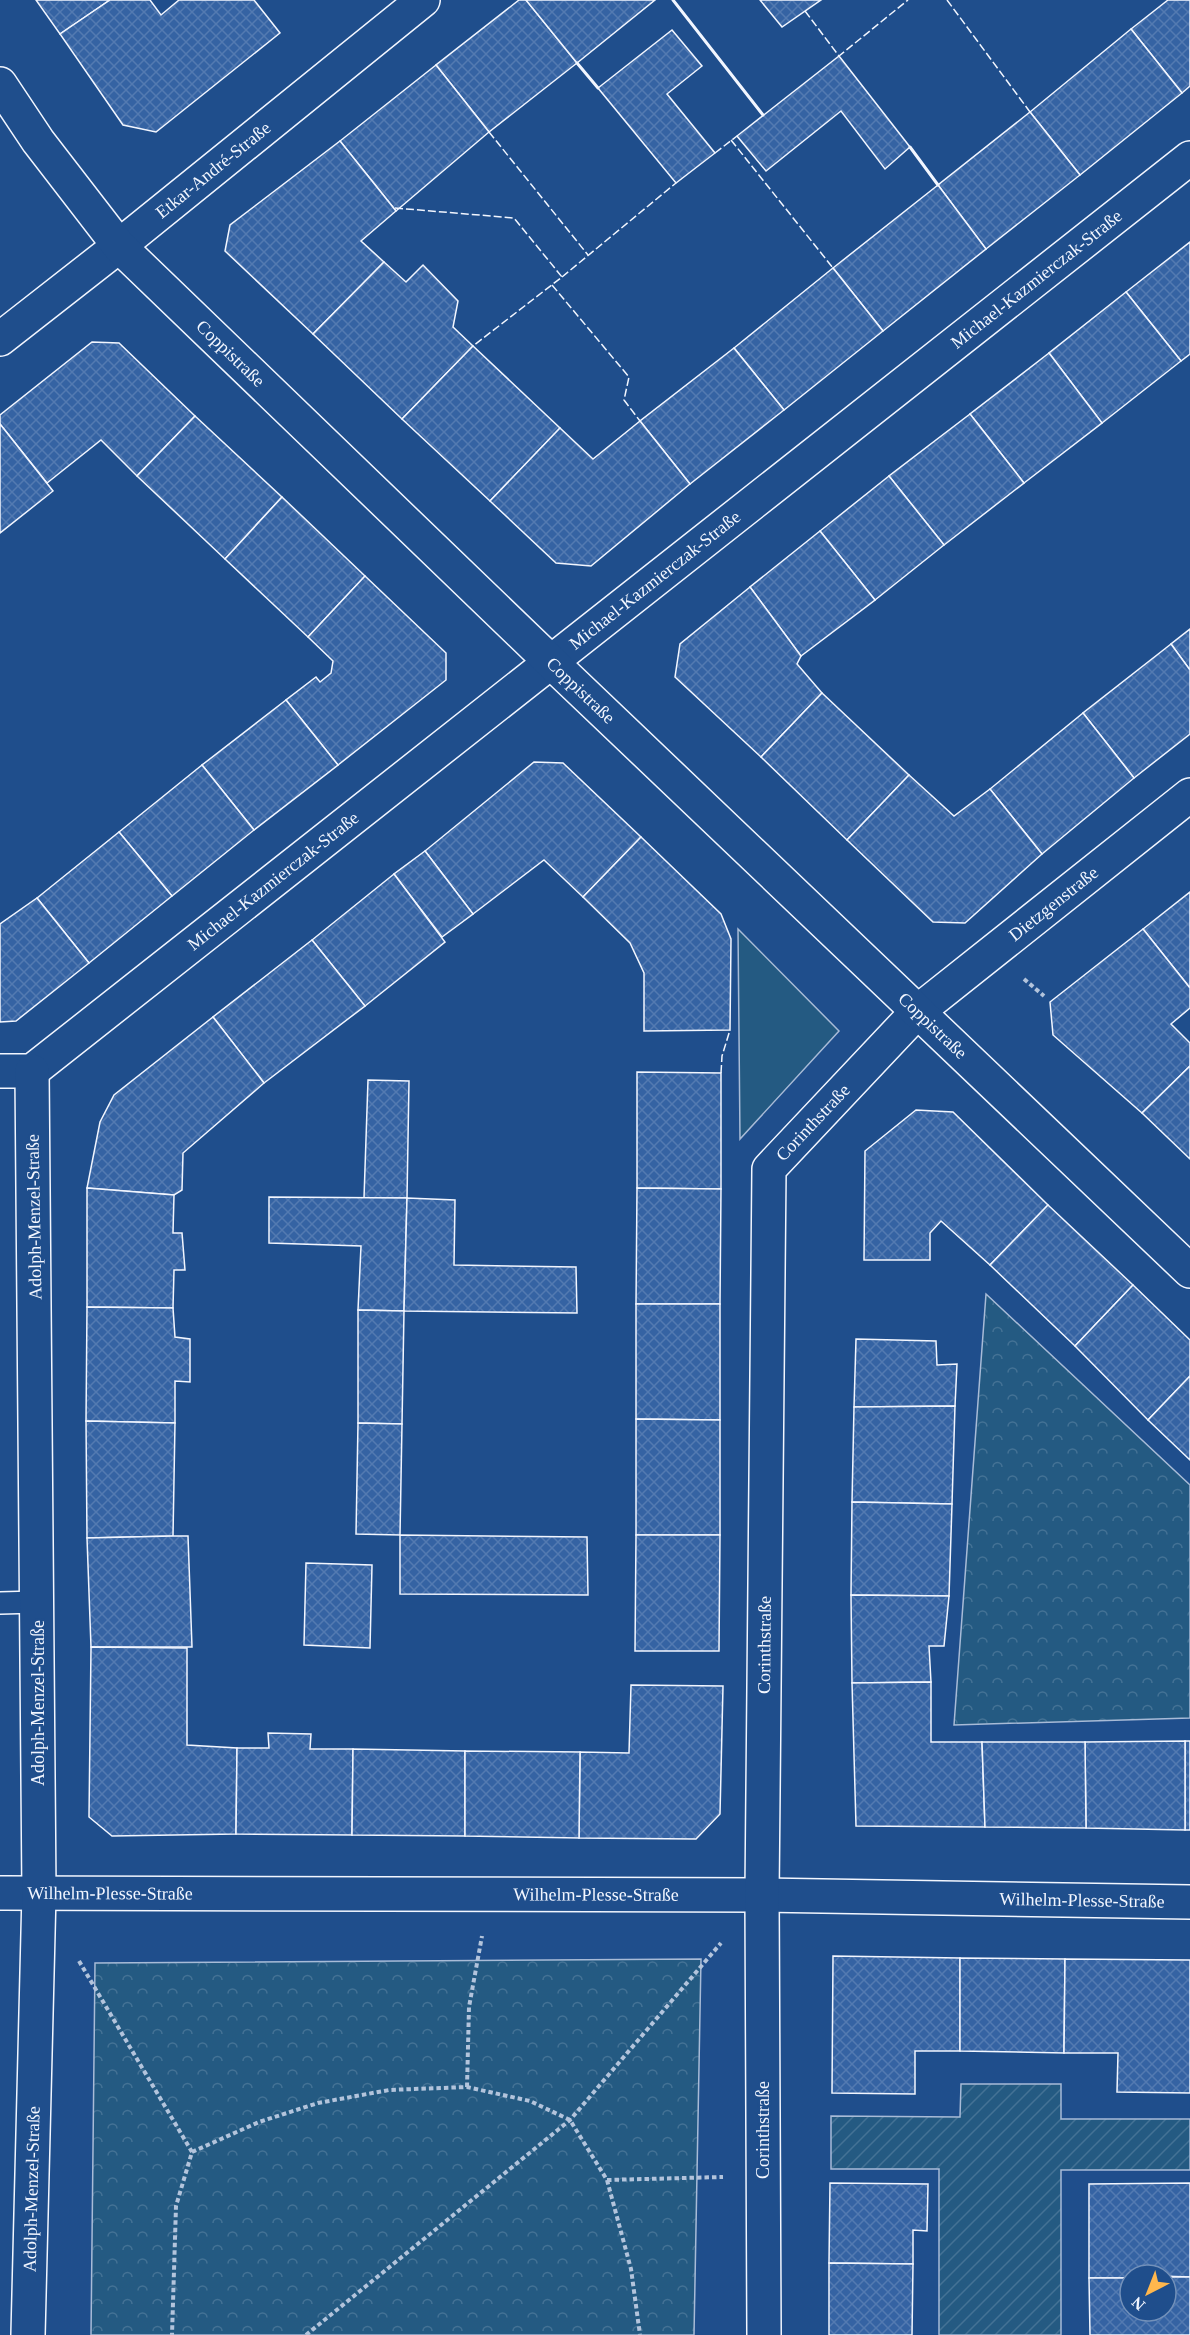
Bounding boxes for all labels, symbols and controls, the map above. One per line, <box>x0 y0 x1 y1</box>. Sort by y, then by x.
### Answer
street label: Etkar-André-Straße <box>152 118 274 222</box>
street label: Michael-Kazmierczak-Straße <box>947 206 1126 353</box>
street label: Coppistraße <box>192 316 269 391</box>
street label: Michael-Kazmierczak-Straße <box>565 507 744 654</box>
street label: Coppistraße <box>542 653 619 728</box>
street label: Michael-Kazmierczak-Straße <box>184 807 363 954</box>
street label: Dietzgenstraße <box>1005 862 1102 945</box>
street label: Coppistraße <box>894 988 971 1063</box>
street label: Corinthstraße <box>772 1080 854 1165</box>
street label: Adolph-Menzel-Straße <box>23 1134 45 1300</box>
street label: Corinthstraße <box>754 1596 775 1694</box>
street label: Adolph-Menzel-Straße <box>28 1620 48 1786</box>
street label: Wilhelm-Plesse-Straße <box>27 1883 193 1904</box>
street label: Wilhelm-Plesse-Straße <box>513 1884 679 1905</box>
street label: Wilhelm-Plesse-Straße <box>999 1889 1165 1912</box>
street label: Corinthstraße <box>753 2081 773 2179</box>
street label: Adolph-Menzel-Straße <box>20 2106 44 2272</box>
north arrow <box>1118 2263 1178 2323</box>
text: N <box>1128 2293 1148 2314</box>

